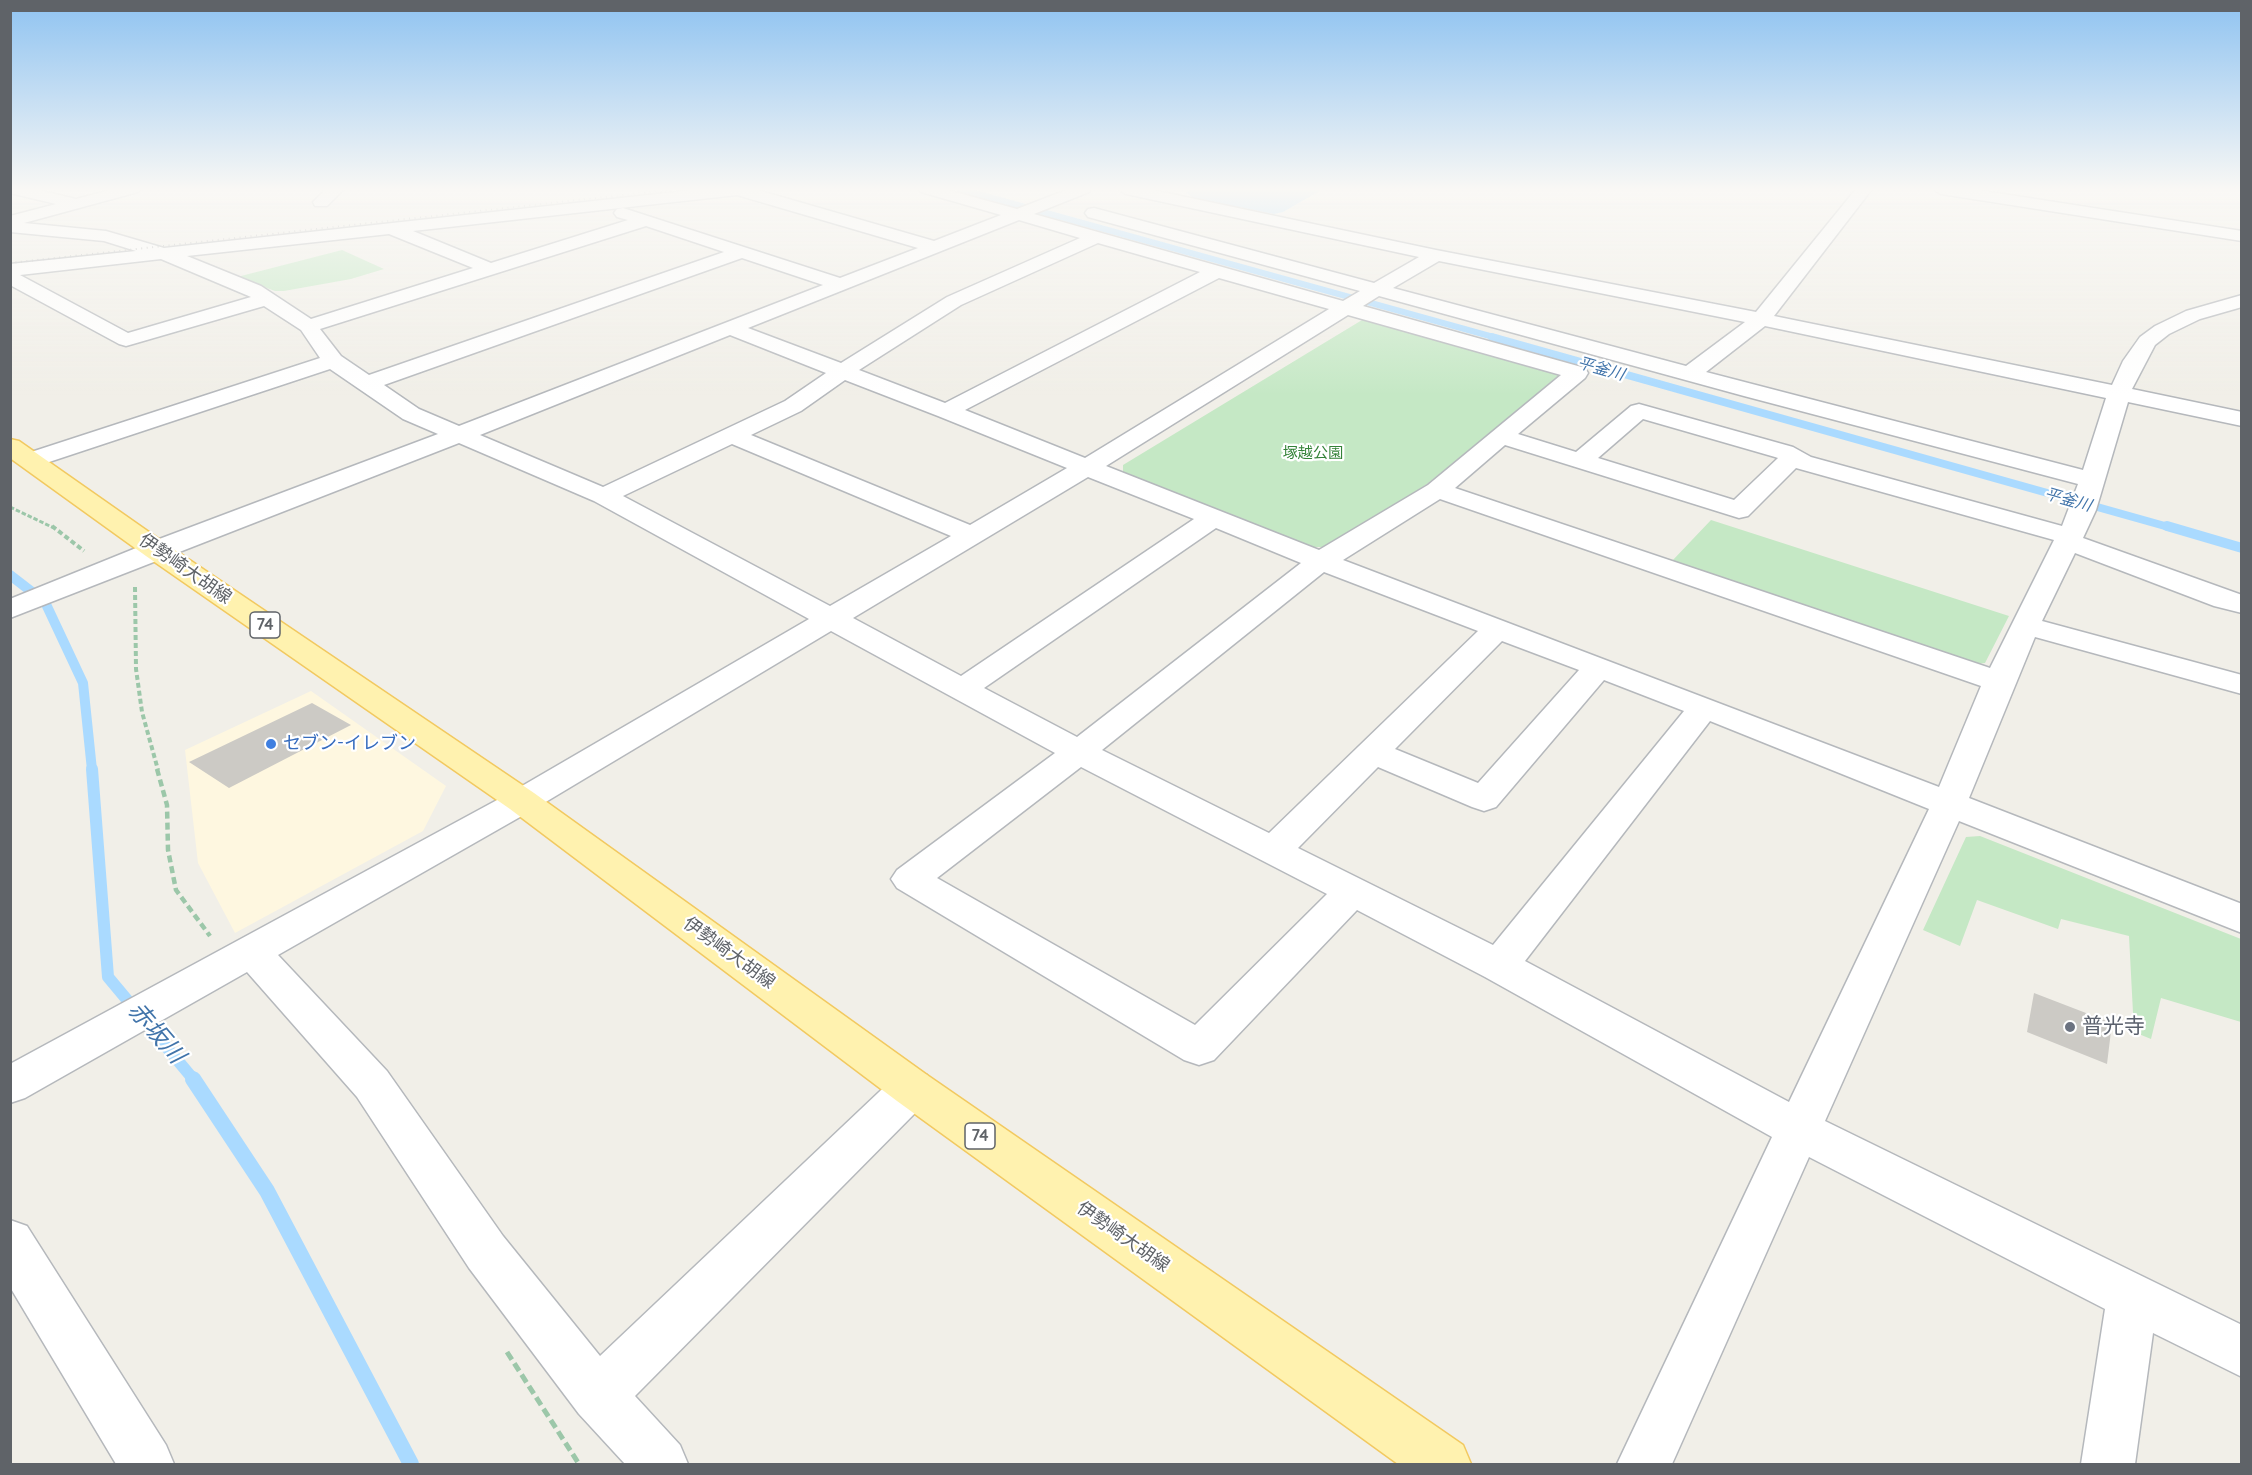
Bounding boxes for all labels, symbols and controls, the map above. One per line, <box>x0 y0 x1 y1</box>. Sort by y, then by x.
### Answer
water label: 平釜川 <box>1575 353 1627 385</box>
park label: 塚越公園 <box>1283 444 1343 462</box>
water label: 平釜川 <box>2042 484 2094 516</box>
street label: 伊勢崎大胡線 <box>135 529 235 609</box>
road number: 74 <box>250 612 280 638</box>
place label: セブン-イレブン <box>283 733 416 755</box>
marker: セブン-イレブン <box>264 737 278 751</box>
street label: 伊勢崎大胡線 <box>679 913 779 993</box>
water label: 赤坂川 <box>122 996 190 1070</box>
place label: 普光寺 <box>2082 1014 2145 1040</box>
marker: 普光寺 <box>2063 1020 2077 1034</box>
road number: 74 <box>965 1123 995 1149</box>
street label: 伊勢崎大胡線 <box>1073 1197 1173 1277</box>

